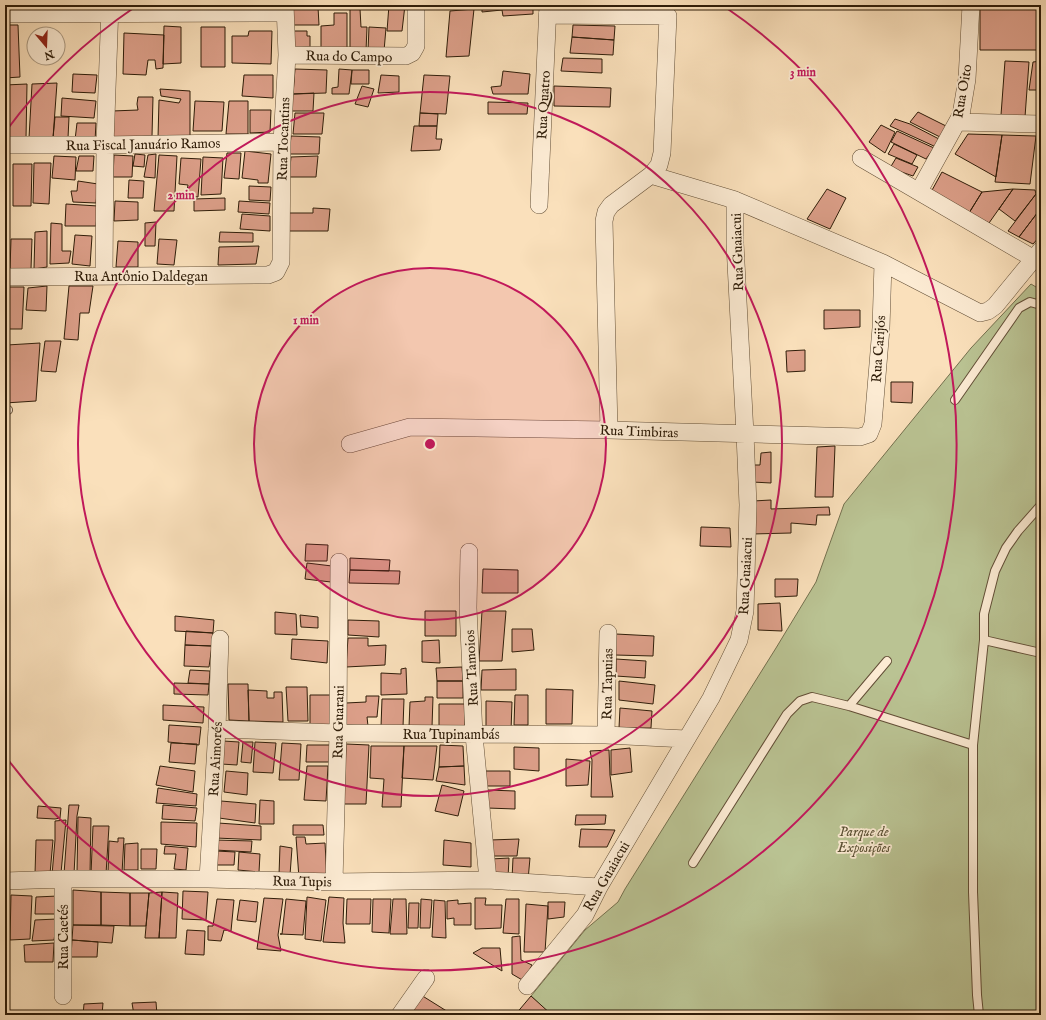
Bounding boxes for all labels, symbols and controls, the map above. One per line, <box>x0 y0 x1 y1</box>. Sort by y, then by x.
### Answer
north arrow <box>26 26 66 66</box>
text: N <box>42 46 57 63</box>
street label: Rua do Campo <box>305 47 393 67</box>
street label: Rua Oito <box>949 62 977 120</box>
text: 3 min <box>790 65 817 80</box>
street label: Rua Quatro <box>533 70 555 140</box>
street label: Rua Tocantins <box>274 97 294 181</box>
street label: Rua Fiscal Januário Ramos <box>65 135 221 155</box>
text: 2 min <box>167 188 195 203</box>
street label: Rua Guaiacui <box>728 212 748 291</box>
street label: Rua Antônio Daldegan <box>74 268 208 286</box>
text: 1 min <box>293 313 320 328</box>
street label: Rua Carijós <box>868 315 890 383</box>
street label: Rua Timbiras <box>599 422 679 442</box>
centre of rings <box>423 437 437 451</box>
street label: Rua Guaiacui <box>735 536 757 616</box>
street label: Rua Tamoios <box>461 629 483 707</box>
street label: Rua Tapuias <box>598 648 618 720</box>
street label: Rua Guarani <box>329 685 349 759</box>
street label: Rua Aimorés <box>205 721 227 797</box>
street label: Rua Tupinambás <box>402 726 500 744</box>
park label: Parque de Exposições <box>837 823 891 857</box>
street label: Rua Guaiacui <box>580 838 634 915</box>
street label: Rua Tupis <box>272 872 332 892</box>
street label: Rua Caetés <box>55 904 73 970</box>

